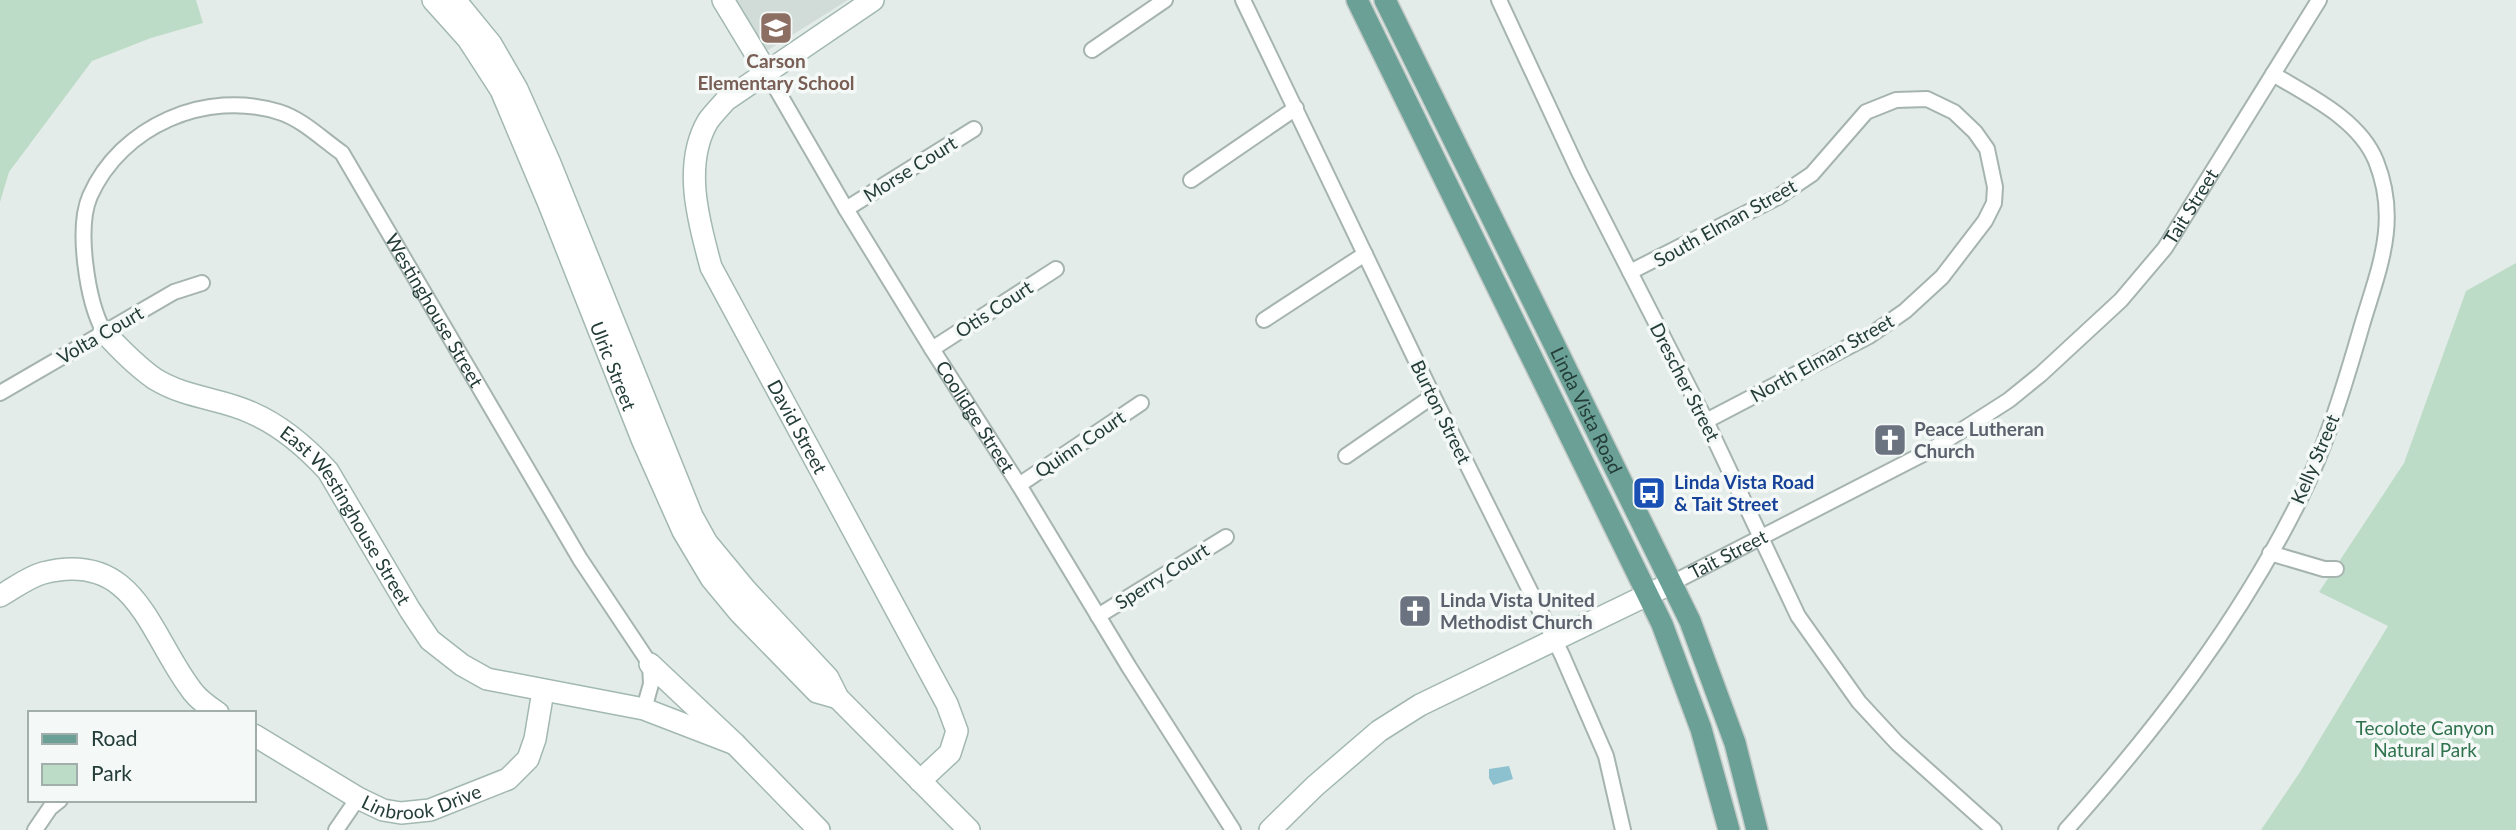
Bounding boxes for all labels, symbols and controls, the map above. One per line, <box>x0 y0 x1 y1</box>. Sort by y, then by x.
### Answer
school or university icon: Carson Elementary School <box>757 9 795 47</box>
place label: Carson Elementary School <box>697 49 855 94</box>
street label: Morse Court <box>859 131 961 206</box>
street label: Tait Street <box>2158 164 2223 248</box>
street label: South Elman Street <box>1649 174 1800 271</box>
street label: Westinghouse Street <box>381 229 489 391</box>
street label: Otis Court <box>951 275 1037 342</box>
street label: Volta Court <box>53 301 147 368</box>
street label: North Elman Street <box>1746 309 1898 406</box>
street label: Ulric Street <box>586 318 642 414</box>
street label: Drescher Street <box>1646 319 1725 445</box>
street label: Linda Vista Road <box>1546 343 1628 477</box>
street label: Coolidge Street <box>931 356 1020 477</box>
street label: Burton Street <box>1406 356 1477 468</box>
street label: David Street <box>763 375 832 478</box>
street label: Quinn Court <box>1030 405 1129 482</box>
street label: Kelly Street <box>2285 410 2344 507</box>
place label: Peace Lutheran Church <box>1914 417 2044 462</box>
street label: East Westinghouse Street <box>276 421 416 609</box>
church icon: Peace Lutheran Church <box>1871 421 1909 459</box>
place label: Linda Vista Road & Tait Street <box>1674 470 1814 515</box>
bus stop icon: Linda Vista Road & Tait Street <box>1630 474 1668 512</box>
street label: Tait Street <box>1685 524 1771 583</box>
street label: Sperry Court <box>1111 538 1213 614</box>
place label: Linda Vista United Methodist Church <box>1440 588 1595 633</box>
church icon: Linda Vista United Methodist Church <box>1396 592 1434 630</box>
legend <box>28 711 256 802</box>
park label: Tecolote Canyon Natural Park <box>2356 716 2494 761</box>
text: Road <box>91 725 138 750</box>
text: Park <box>91 760 132 785</box>
street label: Linbrook Drive <box>358 779 484 824</box>

